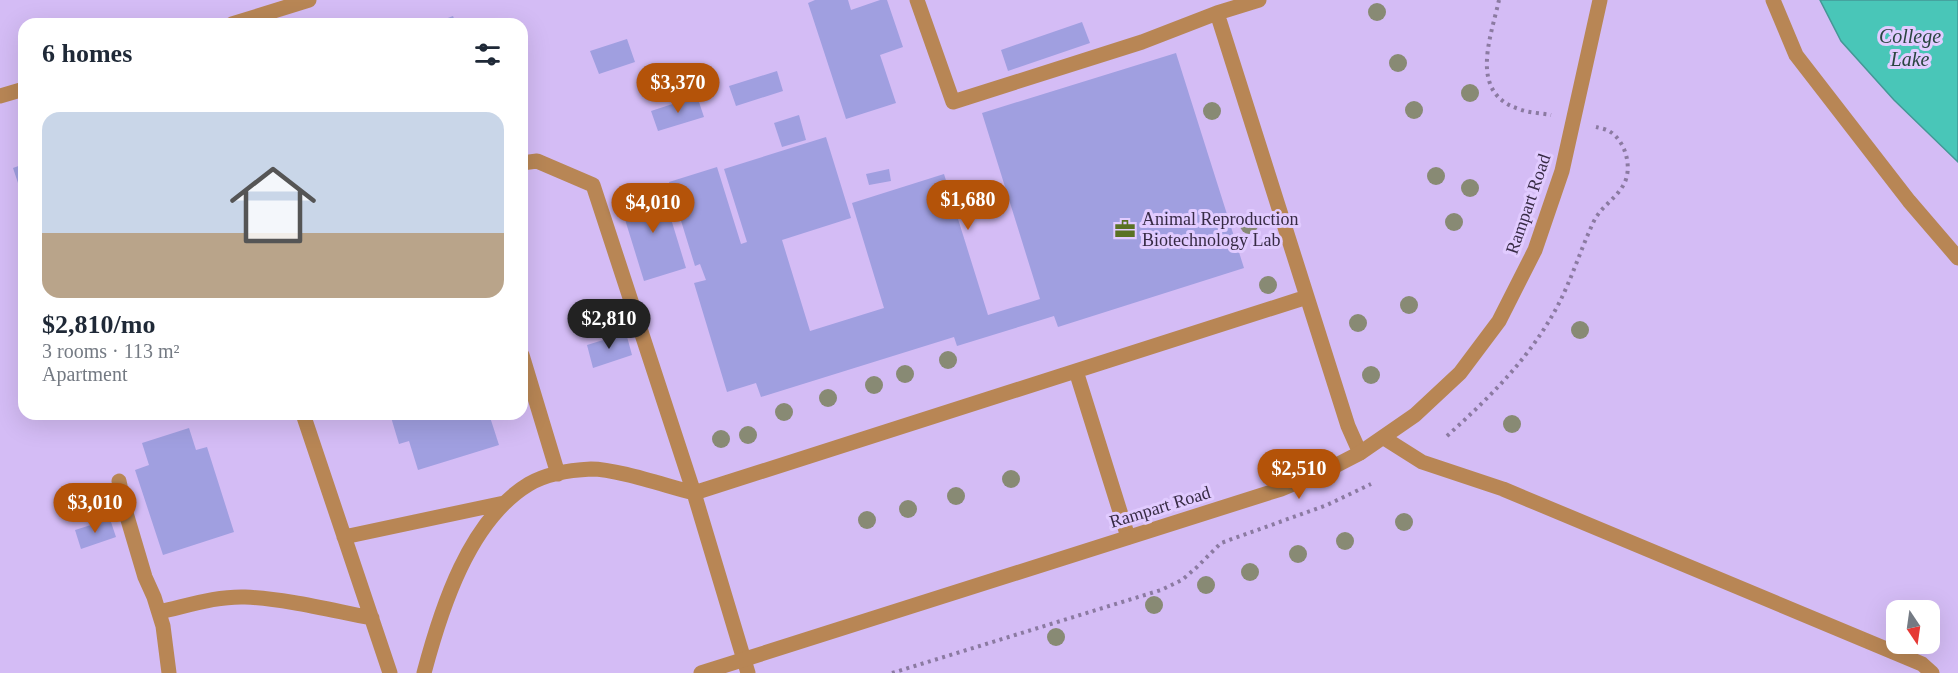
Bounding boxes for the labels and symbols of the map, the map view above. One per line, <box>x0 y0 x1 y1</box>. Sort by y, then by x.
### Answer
water label: College Lake <box>1879 25 1941 70</box>
pin: $3,370 <box>629 63 727 114</box>
street label: Rampart Road <box>1502 151 1554 257</box>
pin: $1,680 <box>919 180 1017 231</box>
pin: $4,010 <box>604 183 702 234</box>
place label: Animal Reproduction Biotechnology Lab <box>1142 209 1298 250</box>
office icon: Animal Reproduction Biotechnology Lab <box>1113 217 1137 241</box>
pin: $2,810 <box>560 299 658 350</box>
pin: $2,510 <box>1250 449 1348 500</box>
street label: Rampart Road <box>1107 482 1213 532</box>
pin: $3,010 <box>46 483 144 534</box>
north arrow <box>1886 600 1940 654</box>

